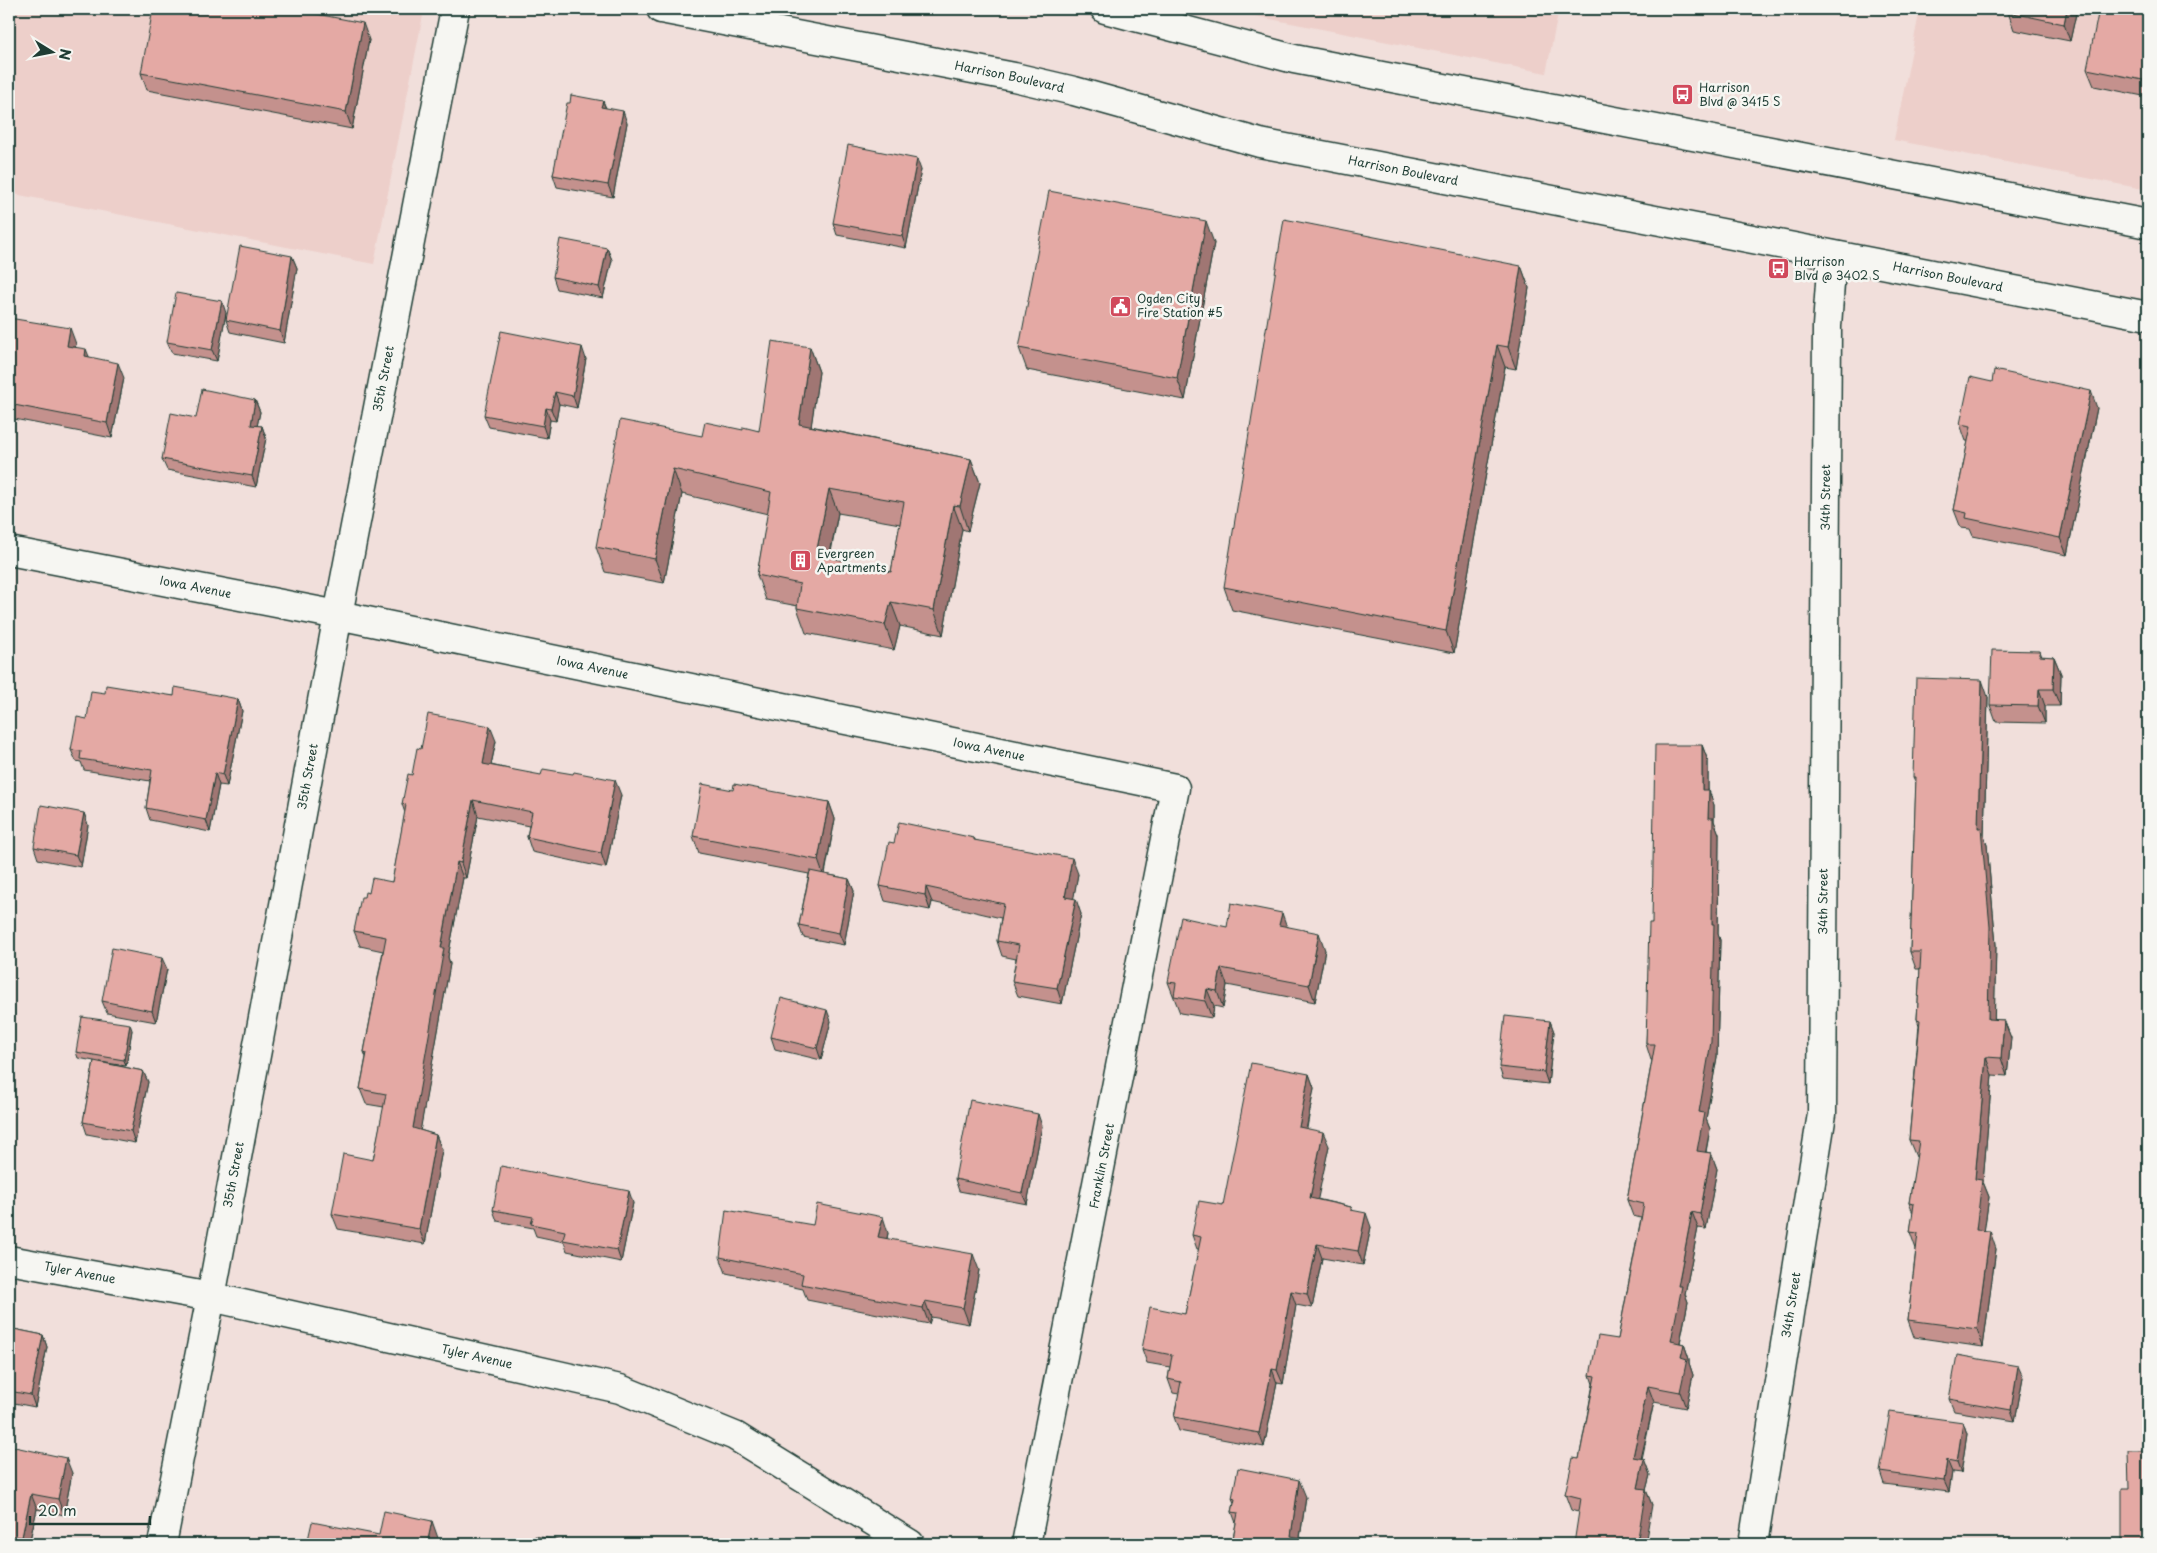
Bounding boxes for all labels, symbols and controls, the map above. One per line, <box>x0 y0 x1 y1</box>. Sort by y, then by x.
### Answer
north arrow <box>28 28 78 78</box>
text: N <box>54 47 77 62</box>
street label: Harrison Boulevard <box>953 56 1067 97</box>
place label: Harrison Blvd @ 3415 S <box>1699 78 1780 110</box>
bus stop icon: Harrison Blvd @ 3415 S <box>1671 83 1695 107</box>
street label: Harrison Boulevard <box>1347 150 1460 190</box>
place label: Harrison Blvd @ 3402 S <box>1794 252 1880 284</box>
bus stop icon: Harrison Blvd @ 3402 S <box>1766 257 1790 281</box>
street label: Harrison Boulevard <box>1891 257 2005 296</box>
place label: Ogden City Fire Station #5 <box>1137 289 1223 321</box>
public building icon: Ogden City Fire Station #5 <box>1109 294 1133 318</box>
street label: 35th Street <box>367 344 398 413</box>
street label: 34th Street <box>1816 464 1834 531</box>
place label: Evergreen Apartments <box>817 544 887 576</box>
building icon: Evergreen Apartments <box>789 549 813 573</box>
street label: Iowa Avenue <box>158 571 233 602</box>
street label: Iowa Avenue <box>555 650 630 683</box>
street label: Iowa Avenue <box>952 732 1027 765</box>
street label: 35th Street <box>292 742 322 811</box>
street label: 34th Street <box>1813 868 1832 935</box>
street label: Franklin Street <box>1084 1121 1118 1210</box>
street label: 35th Street <box>218 1140 248 1209</box>
street label: Tyler Avenue <box>43 1257 118 1287</box>
street label: 34th Street <box>1776 1270 1805 1339</box>
street label: Tyler Avenue <box>440 1339 515 1373</box>
scale bar <box>30 1493 150 1525</box>
text: 20 m <box>38 1498 77 1521</box>

